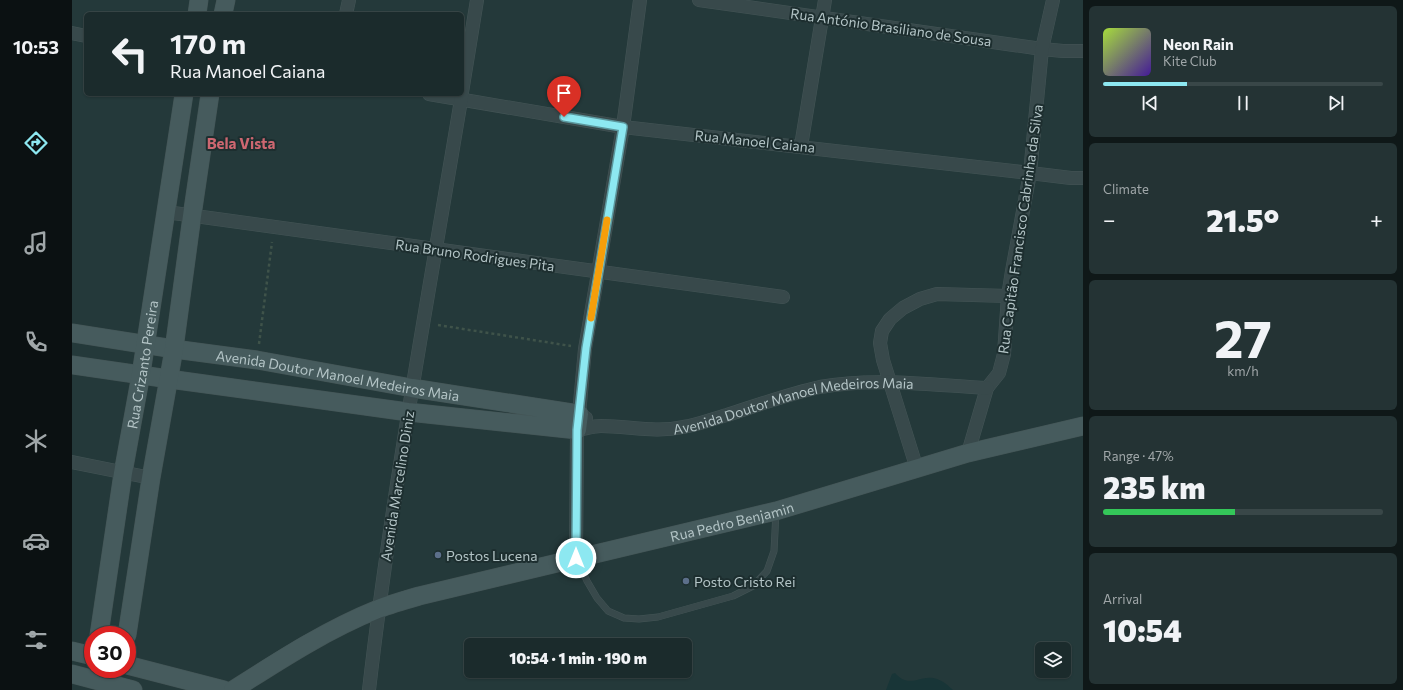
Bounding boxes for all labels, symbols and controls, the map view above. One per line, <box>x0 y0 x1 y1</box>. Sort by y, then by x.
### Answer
street label: Rua António Brasiliano de Sousa <box>789 4 993 50</box>
text: 170 m <box>170 26 246 60</box>
icon: left <box>104 28 156 80</box>
text: Neon Rain <box>1163 35 1234 53</box>
text: 10:53 <box>13 36 59 58</box>
text: Kite Club <box>1163 53 1217 69</box>
text: Rua Manoel Caiana <box>170 60 325 82</box>
pin <box>547 76 581 117</box>
icon: arrive <box>553 82 575 104</box>
icon: previous <box>1139 92 1161 114</box>
icon: pause <box>1232 92 1254 114</box>
icon: next <box>1325 92 1347 114</box>
street label: Rua Capitão Francisco Cabrinha da Silva <box>994 103 1046 355</box>
street label: Rua Manoel Caiana <box>694 126 816 156</box>
icon: directions <box>22 129 50 157</box>
district label: Bela Vista <box>207 134 275 152</box>
text: Climate <box>1103 181 1149 197</box>
text: 21.5° <box>1206 201 1279 238</box>
text: − <box>1103 206 1116 233</box>
text: + <box>1370 206 1383 233</box>
icon: music <box>22 229 50 257</box>
street label: Rua Bruno Rodrigues Pita <box>394 235 556 275</box>
street label: Rua Crizanto Pereira <box>123 299 161 430</box>
text: 27 <box>1214 305 1272 369</box>
icon: phone <box>22 328 50 356</box>
street label: Avenida Doutor Manoel Medeiros Maia <box>215 346 461 404</box>
text: km/h <box>1227 363 1259 379</box>
street label: Avenida Doutor Manoel Medeiros Maia <box>672 374 914 437</box>
street label: Avenida Marcelino Diniz <box>377 410 417 562</box>
icon: climate <box>22 427 50 455</box>
text: Range · 47% <box>1103 448 1174 464</box>
text: 235 km <box>1103 468 1205 505</box>
street label: Rua Pedro Benjamin <box>668 498 796 544</box>
icon: car <box>22 527 50 555</box>
position arrow <box>555 537 597 579</box>
place label: Postos Lucena <box>446 547 538 564</box>
marker: Postos Lucena <box>433 550 443 560</box>
place label: Posto Cristo Rei <box>694 573 796 590</box>
marker: Posto Cristo Rei <box>681 576 691 586</box>
text: Arrival <box>1103 591 1142 607</box>
text: 10:54 <box>1103 611 1182 648</box>
icon: filters <box>22 626 50 654</box>
speed limit sign: 30 <box>84 626 136 678</box>
map controls <box>1035 642 1071 678</box>
button: layers <box>1035 642 1071 678</box>
text: 10:54 · 1 min · 190 m <box>509 649 647 667</box>

